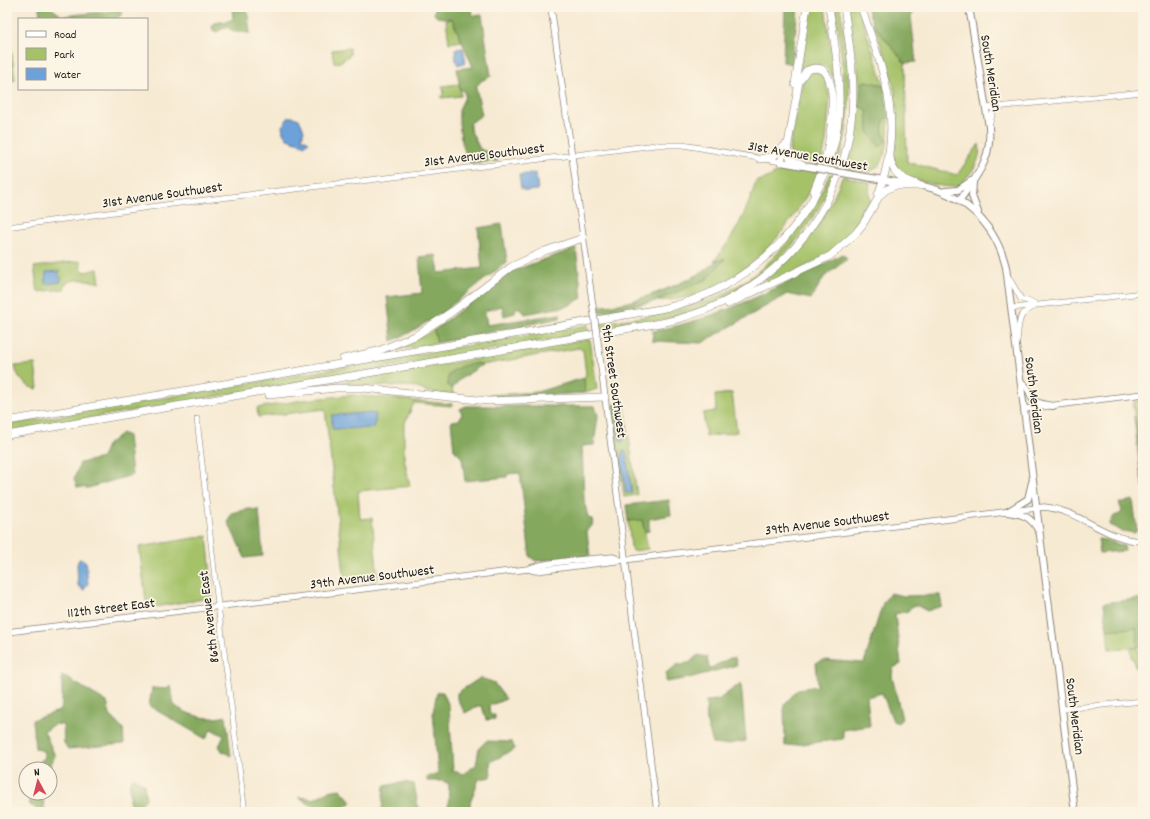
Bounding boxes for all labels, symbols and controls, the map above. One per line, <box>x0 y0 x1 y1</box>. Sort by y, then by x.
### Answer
legend <box>18 18 148 90</box>
text: Road <box>54 27 76 44</box>
street label: South Meridian <box>974 33 1006 113</box>
text: Park <box>54 47 75 64</box>
text: Water <box>54 67 81 84</box>
street label: 31st Avenue Southwest <box>746 137 869 177</box>
street label: 31st Avenue Southwest <box>423 139 546 173</box>
street label: 31st Avenue Southwest <box>101 178 224 214</box>
street label: 9th Street Southwest <box>595 323 631 439</box>
street label: South Meridian <box>1018 356 1048 435</box>
street label: 39th Avenue Southwest <box>764 506 891 542</box>
street label: 39th Avenue Southwest <box>309 560 436 596</box>
street label: 86th Avenue East <box>194 570 226 664</box>
street label: 112th Street East <box>66 594 156 624</box>
street label: South Meridian <box>1059 677 1089 756</box>
north arrow <box>18 761 58 801</box>
text: N <box>33 765 41 781</box>

